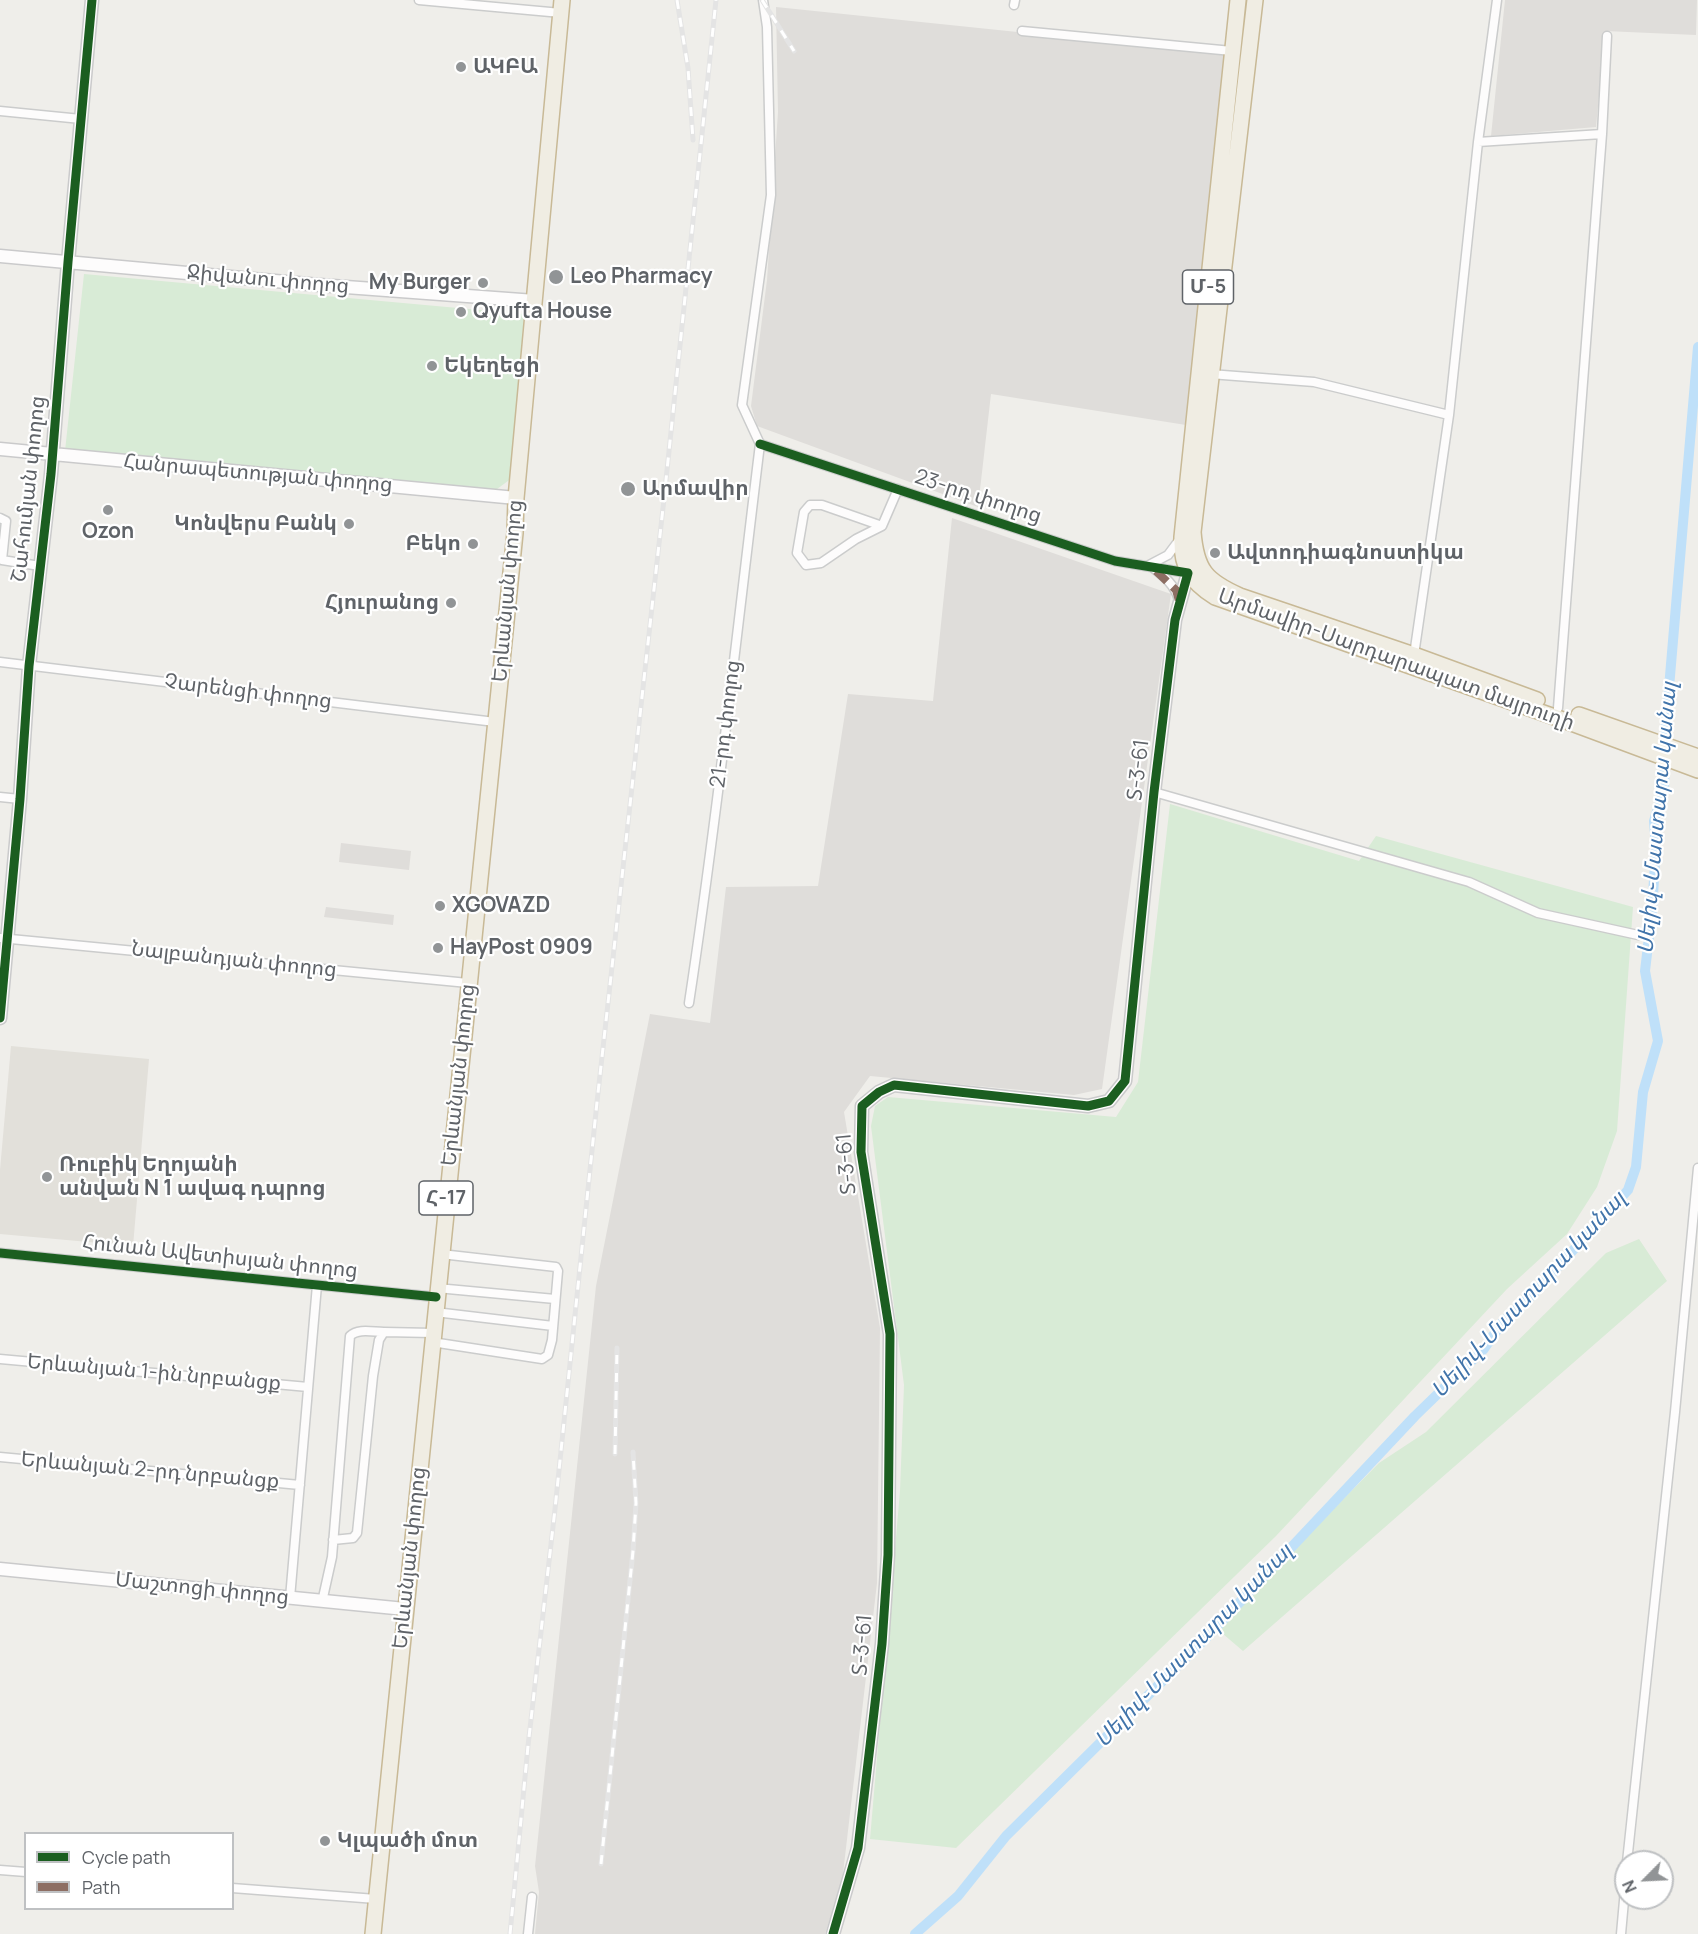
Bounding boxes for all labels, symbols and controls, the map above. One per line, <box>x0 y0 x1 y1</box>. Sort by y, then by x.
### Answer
place label: ԱԿԲԱ <box>473 54 538 80</box>
marker: ԱԿԲԱ <box>454 60 468 74</box>
street label: Ջիվանու փողոց <box>186 260 350 300</box>
place label: Leo Pharmacy <box>570 264 712 290</box>
marker: Leo Pharmacy <box>547 268 565 286</box>
place label: My Burger <box>369 270 471 296</box>
road number: Մ-5 <box>1182 270 1234 304</box>
marker: My Burger <box>476 276 490 290</box>
place label: Qyufta House <box>473 299 612 325</box>
marker: Qyufta House <box>454 305 468 319</box>
place label: Եկեղեցի <box>444 353 540 379</box>
marker: Եկեղեցի <box>425 359 439 373</box>
street label: Շահումյան փողոց <box>7 394 51 584</box>
street label: Հանրապետության փողոց <box>122 450 394 498</box>
street label: 23-րդ փողոց <box>911 465 1045 529</box>
place label: Արմավիր <box>642 476 749 502</box>
marker: Արմավիր <box>619 480 637 498</box>
street label: Երևանյան փողոց <box>487 499 529 683</box>
marker: Ozon <box>101 503 115 517</box>
place label: Կոնվերս Բանկ <box>174 511 337 537</box>
marker: Կոնվերս Բանկ <box>342 517 356 531</box>
place label: Ozon <box>82 519 134 545</box>
place label: Բեկո <box>406 531 461 557</box>
marker: Բեկո <box>466 537 480 551</box>
place label: Ավտոդիագնոստիկա <box>1227 540 1464 566</box>
marker: Ավտոդիագնոստիկա <box>1208 546 1222 560</box>
street label: Արմավիր-Սարդարապատ մայրուղի <box>1214 584 1578 736</box>
place label: Հյուրանոց <box>325 590 439 616</box>
marker: Հյուրանոց <box>444 596 458 610</box>
street label: 21-րդ փողոց <box>706 659 746 789</box>
street label: Չարենցի փողոց <box>163 669 333 715</box>
water label: Սելիվ֊Մաստարա կանալ <box>1633 681 1683 955</box>
street label: Տ-3-61 <box>1123 738 1155 802</box>
place label: XGOVAZD <box>452 893 550 919</box>
marker: XGOVAZD <box>433 899 447 913</box>
place label: HayPost 0909 <box>450 935 593 961</box>
street label: Նալբանդյան փողոց <box>130 937 338 983</box>
marker: HayPost 0909 <box>431 941 445 955</box>
street label: Երևանյան փողոց <box>437 983 481 1167</box>
street label: Տ-3-61 <box>832 1132 862 1196</box>
place label: Ռուբիկ Եղոյանի անվան N 1 ավագ դպրոց <box>59 1152 326 1202</box>
marker: Ռուբիկ Եղոյանի անվան N 1 ավագ դպրոց <box>40 1170 54 1184</box>
road number: Հ-17 <box>419 1181 473 1215</box>
water label: Սելիվ֊Մաստարա կանալ <box>1426 1186 1632 1404</box>
street label: Հունան Ավետիսյան փողոց <box>81 1230 359 1284</box>
street label: Երևանյան 1-ին նրբանցք <box>26 1349 282 1397</box>
street label: Երևանյան 2-րդ նրբանցք <box>20 1447 280 1495</box>
street label: Երևանյան փողոց <box>388 1466 432 1650</box>
water label: Սելիվ֊Մաստարա կանալ <box>1090 1539 1298 1753</box>
street label: Մաշտոցի փողոց <box>114 1567 290 1611</box>
street label: Տ-3-61 <box>848 1613 878 1677</box>
place label: Կլպածի մոտ <box>337 1828 478 1854</box>
legend <box>24 1832 234 1910</box>
marker: Կլպածի մոտ <box>318 1834 332 1848</box>
text: Cycle path <box>82 1845 171 1869</box>
north arrow <box>1614 1850 1674 1910</box>
text: Path <box>82 1875 120 1899</box>
text: N <box>1617 1877 1642 1896</box>

